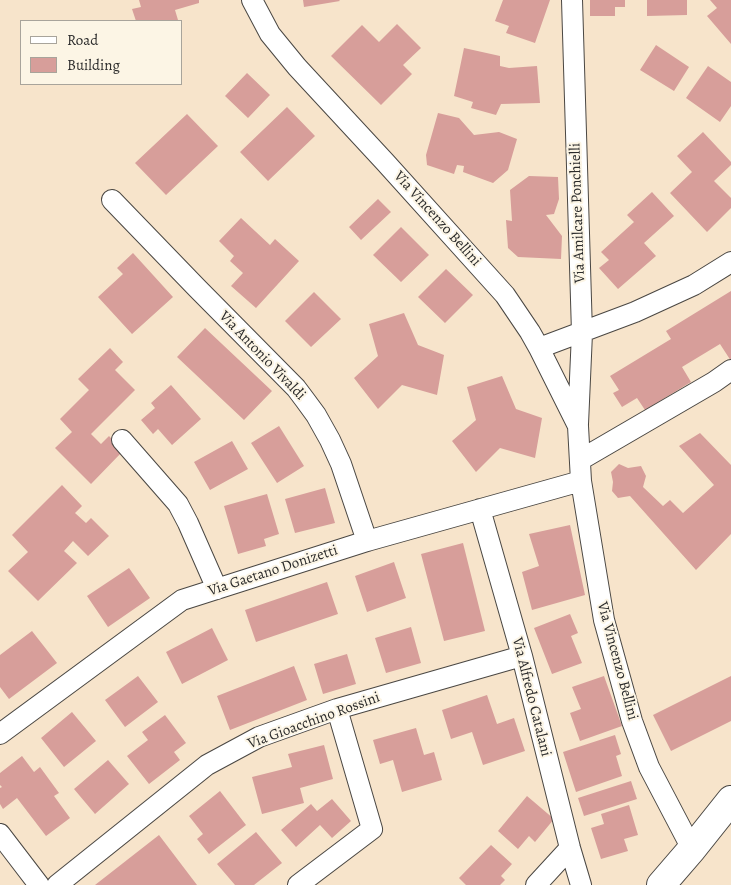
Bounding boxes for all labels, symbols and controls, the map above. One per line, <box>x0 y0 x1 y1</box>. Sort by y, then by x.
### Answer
legend <box>20 20 182 85</box>
text: Road <box>67 30 98 50</box>
text: Building <box>67 55 120 75</box>
street label: Via Amilcare Ponchielli <box>567 143 589 283</box>
street label: Via Vincenzo Bellini <box>390 168 484 270</box>
street label: Via Antonio Vivaldi <box>215 308 309 404</box>
street label: Via Gaetano Donizetti <box>206 542 340 600</box>
street label: Via Vincenzo Bellini <box>593 600 641 722</box>
street label: Via Alfredo Catalani <box>508 636 554 758</box>
street label: Via Gioacchino Rossini <box>245 689 383 753</box>

